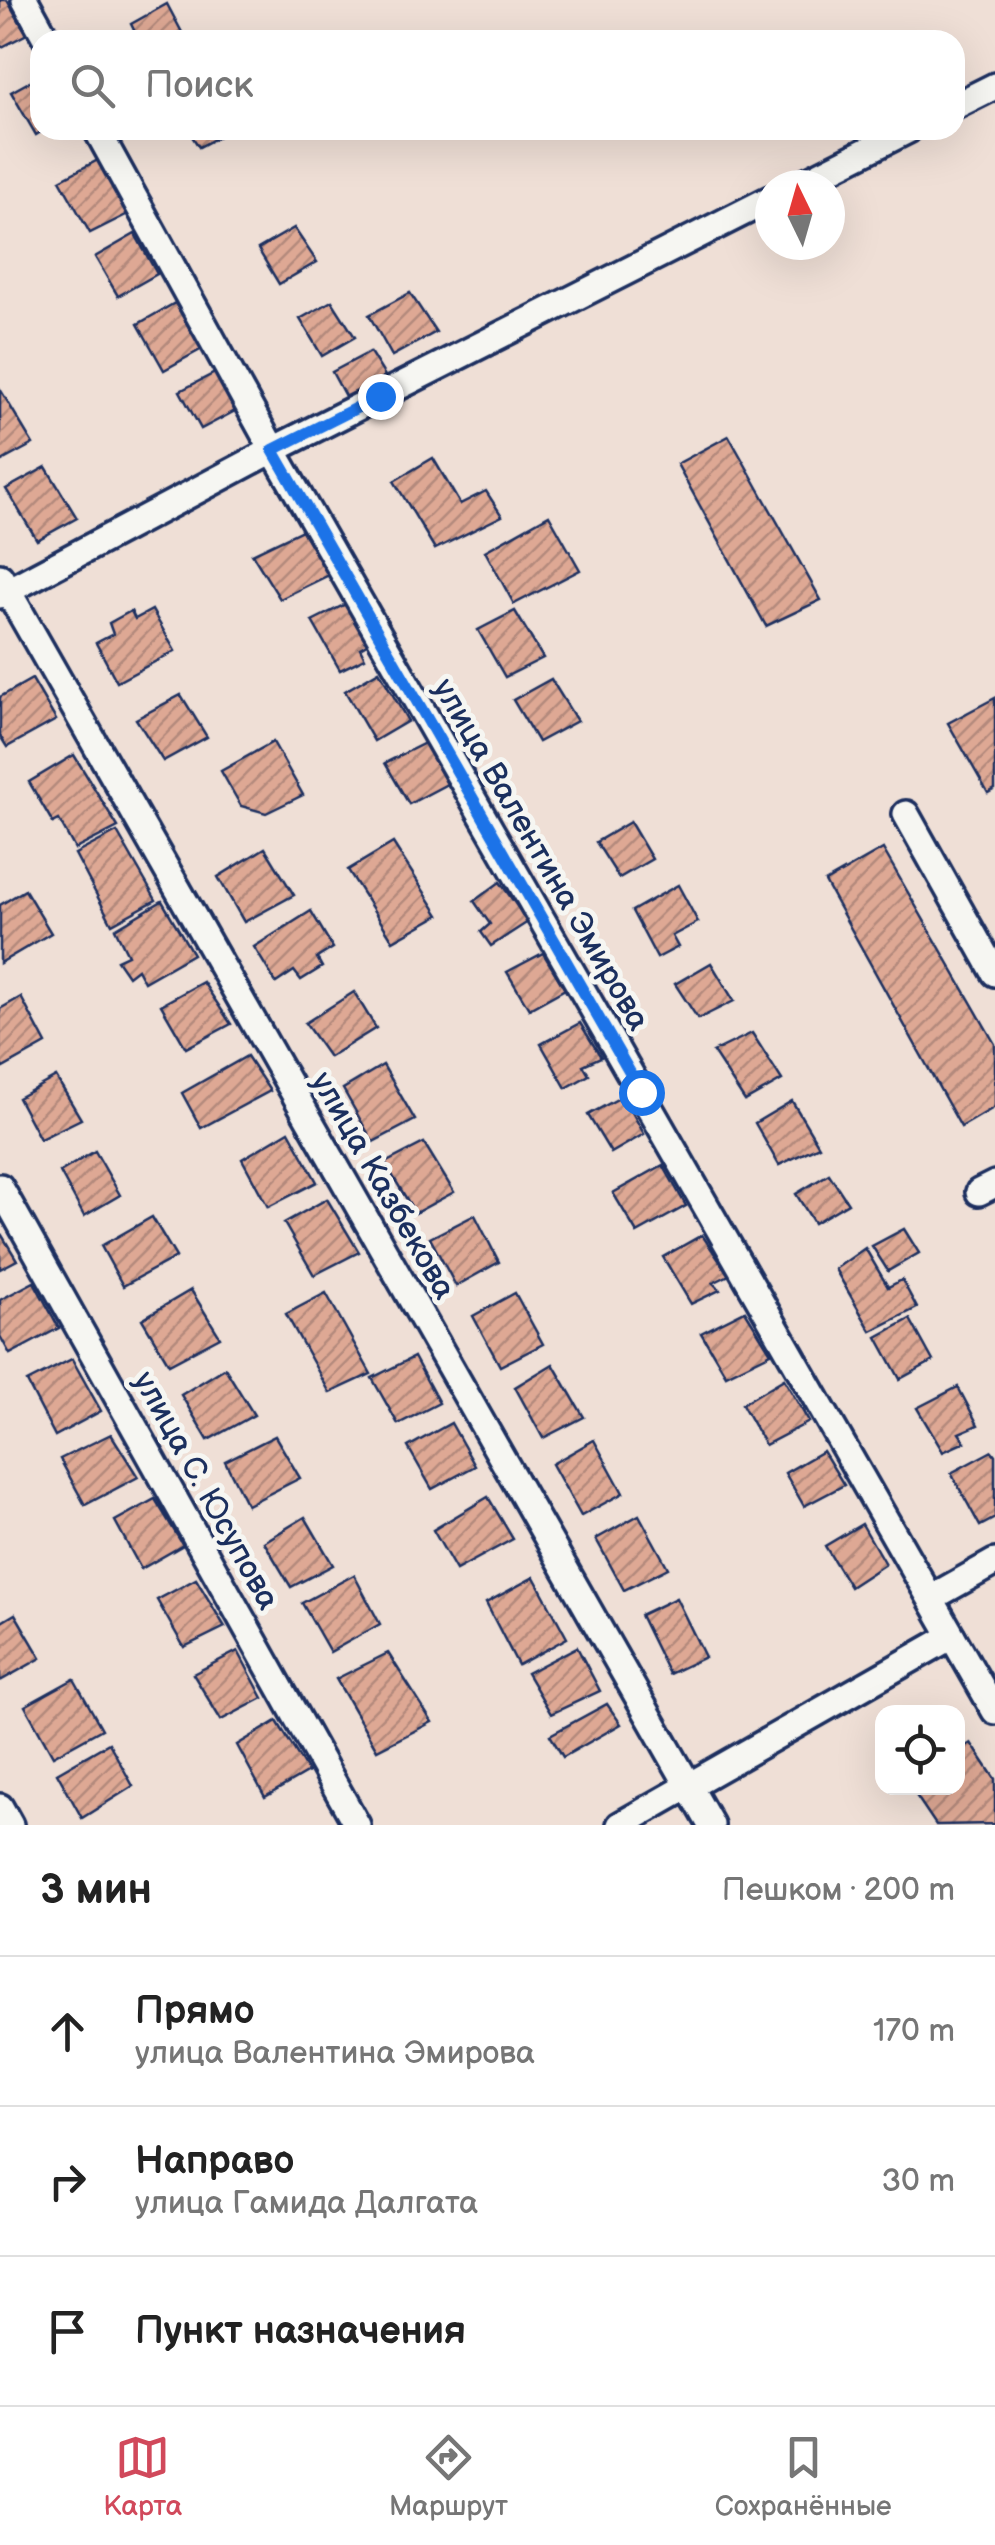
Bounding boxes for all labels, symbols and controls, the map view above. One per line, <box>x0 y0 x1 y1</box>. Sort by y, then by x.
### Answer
search box <box>30 30 965 140</box>
icon: search <box>65 58 120 113</box>
text: Поиск <box>145 63 253 108</box>
north arrow <box>755 170 845 260</box>
route end <box>358 374 404 420</box>
street label: улица Валентина Эмирова <box>424 672 658 1038</box>
street label: улица Казбекова <box>302 1065 464 1307</box>
route start <box>619 1070 665 1116</box>
street label: улица С. Юсупова <box>124 1365 287 1617</box>
map controls <box>875 1705 965 1795</box>
button: locate <box>875 1705 965 1795</box>
text: 3 мин <box>40 1865 152 1916</box>
text: Пешком · 200 m <box>722 1871 955 1910</box>
text: Прямо <box>135 1989 254 2034</box>
icon: ahead <box>40 2004 95 2059</box>
text: 170 m <box>873 2012 955 2051</box>
text: улица Валентина Эмирова <box>135 2034 535 2073</box>
text: Направо <box>135 2139 294 2184</box>
icon: right <box>40 2154 95 2209</box>
text: 30 m <box>881 2162 955 2201</box>
text: улица Гамида Далгата <box>135 2184 478 2223</box>
icon: arrive <box>40 2304 95 2359</box>
text: Пункт назначения <box>135 2309 466 2354</box>
tab: Карта <box>103 2430 182 2523</box>
tab: Маршрут <box>389 2430 508 2523</box>
tab: Сохранённые <box>715 2430 892 2523</box>

